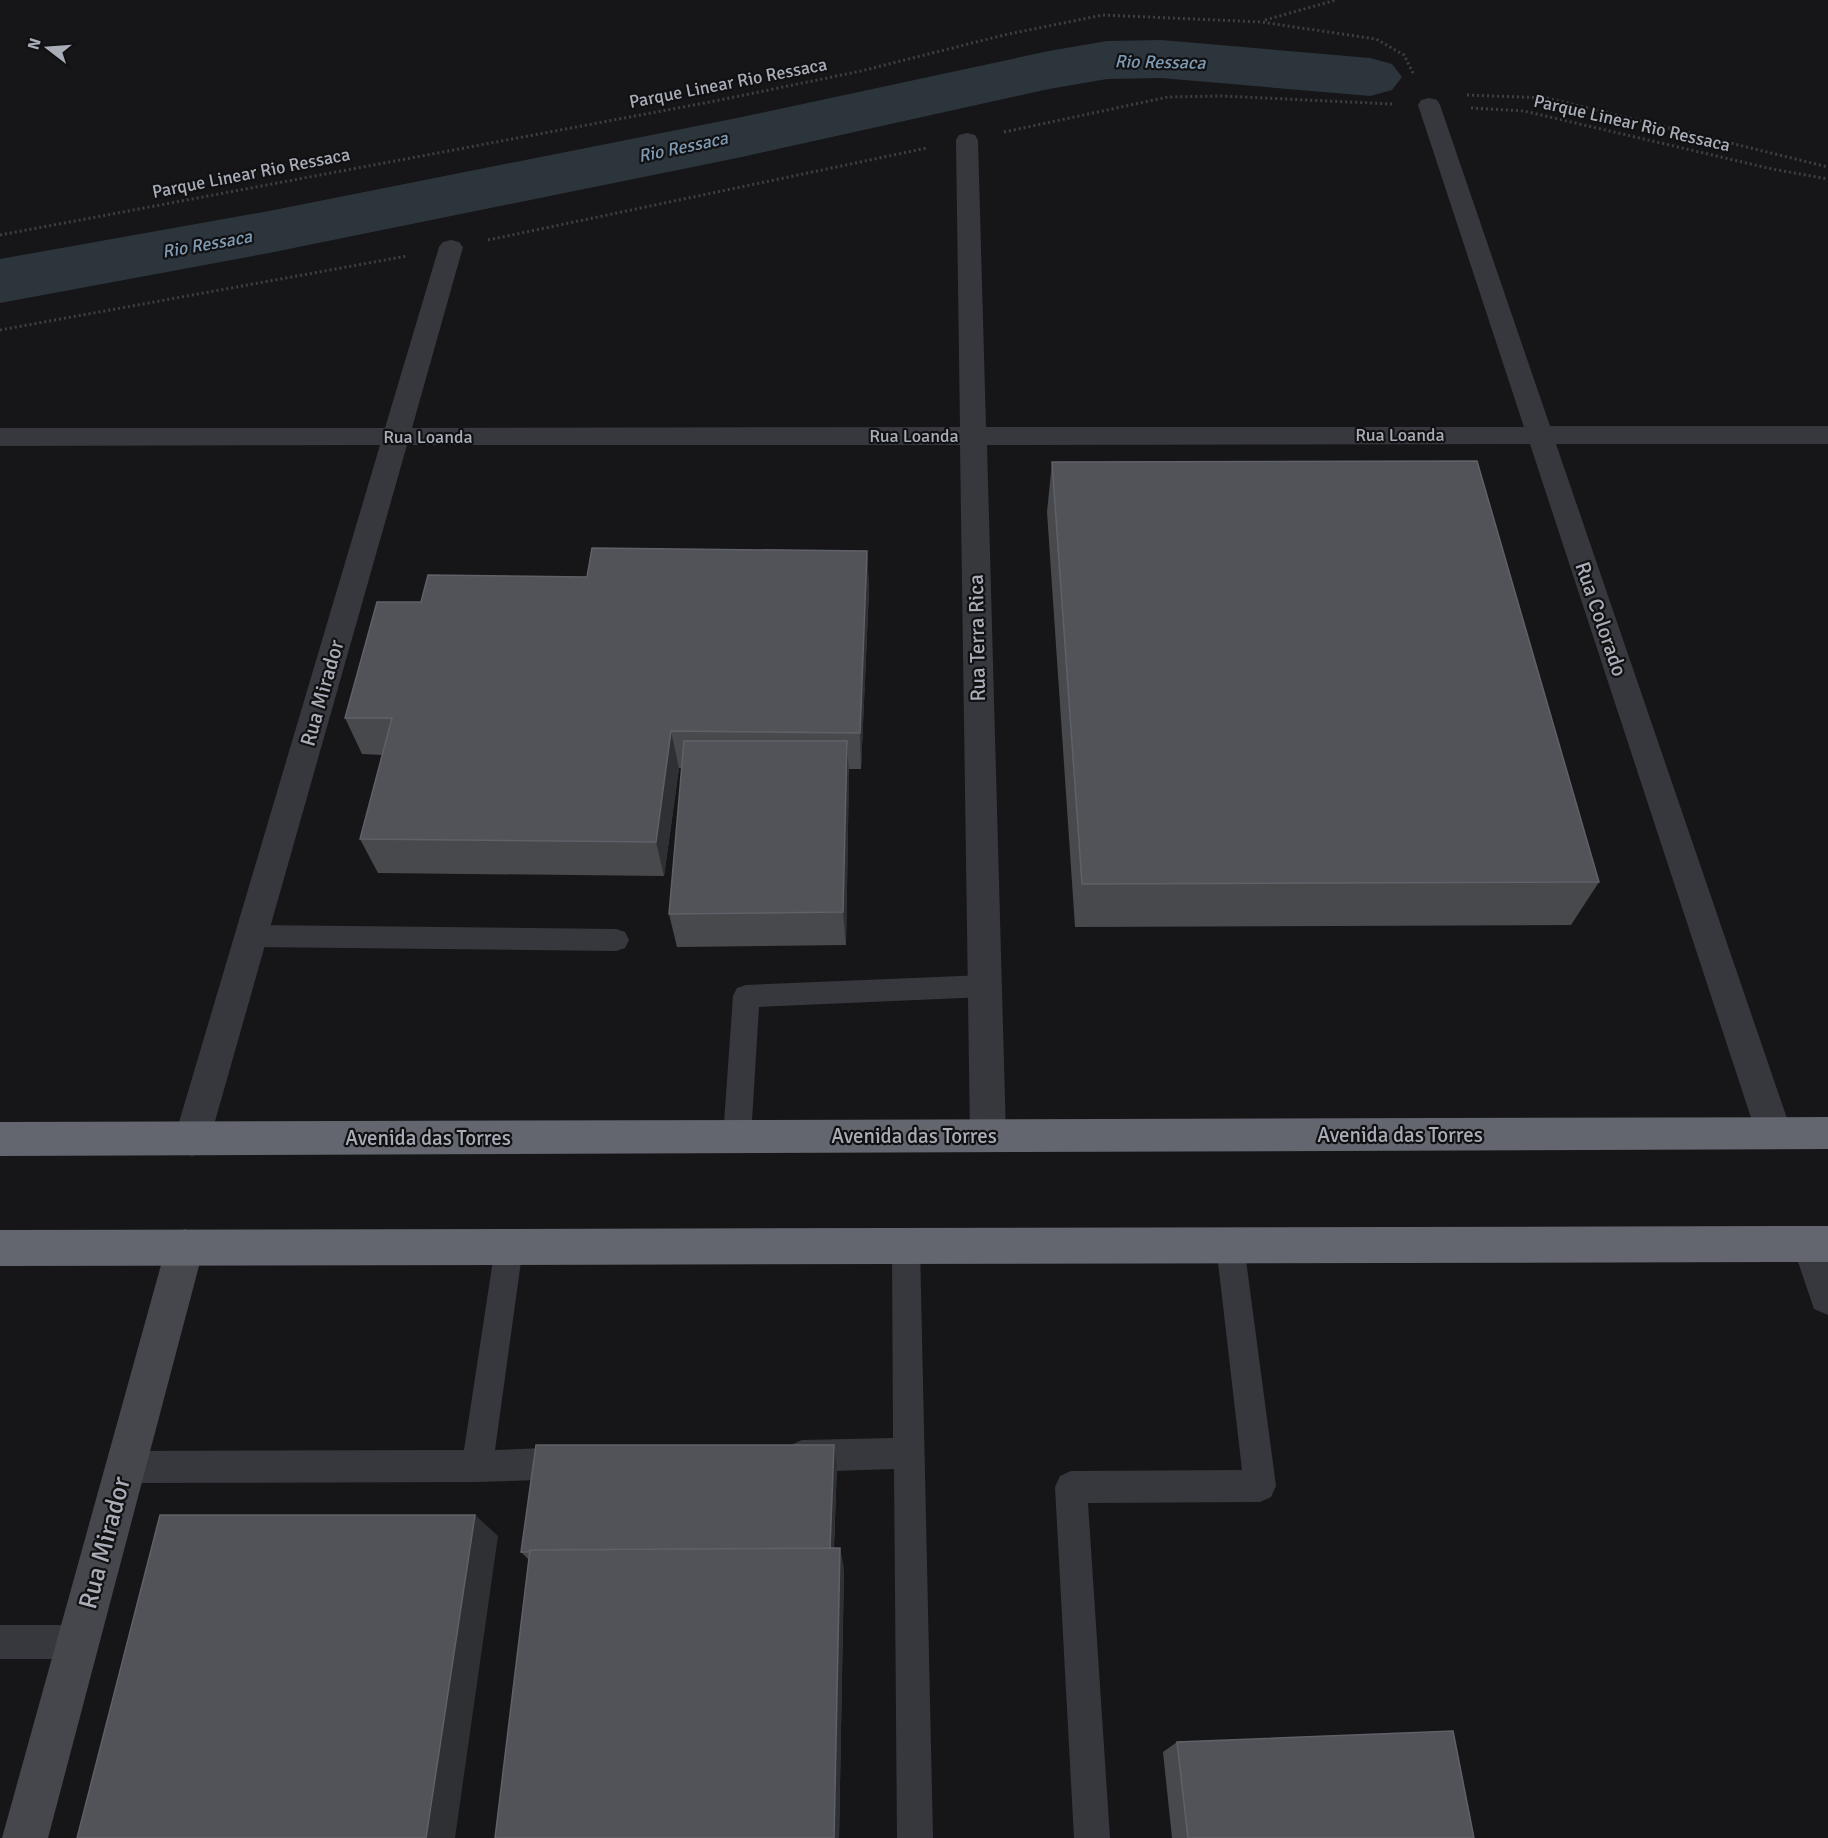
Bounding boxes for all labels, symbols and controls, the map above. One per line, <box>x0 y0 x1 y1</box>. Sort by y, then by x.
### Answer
north arrow <box>18 18 78 78</box>
text: N <box>23 36 46 52</box>
water label: Rio Ressaca <box>1114 50 1207 74</box>
street label: Parque Linear Rio Ressaca <box>627 53 829 113</box>
street label: Parque Linear Rio Ressaca <box>1532 90 1732 156</box>
water label: Rio Ressaca <box>636 127 731 167</box>
street label: Parque Linear Rio Ressaca <box>150 143 352 203</box>
water label: Rio Ressaca <box>160 225 255 263</box>
street label: Rua Loanda <box>1355 424 1445 446</box>
street label: Rua Loanda <box>869 425 959 447</box>
street label: Rua Loanda <box>383 426 473 448</box>
street label: Rua Colorado <box>1569 558 1633 680</box>
street label: Rua Terra Rica <box>963 574 991 702</box>
street label: Rua Mirador <box>294 637 350 749</box>
street label: Avenida das Torres <box>1317 1122 1483 1148</box>
street label: Avenida das Torres <box>831 1123 997 1149</box>
street label: Avenida das Torres <box>345 1125 511 1151</box>
street label: Rua Mirador <box>72 1473 138 1613</box>

